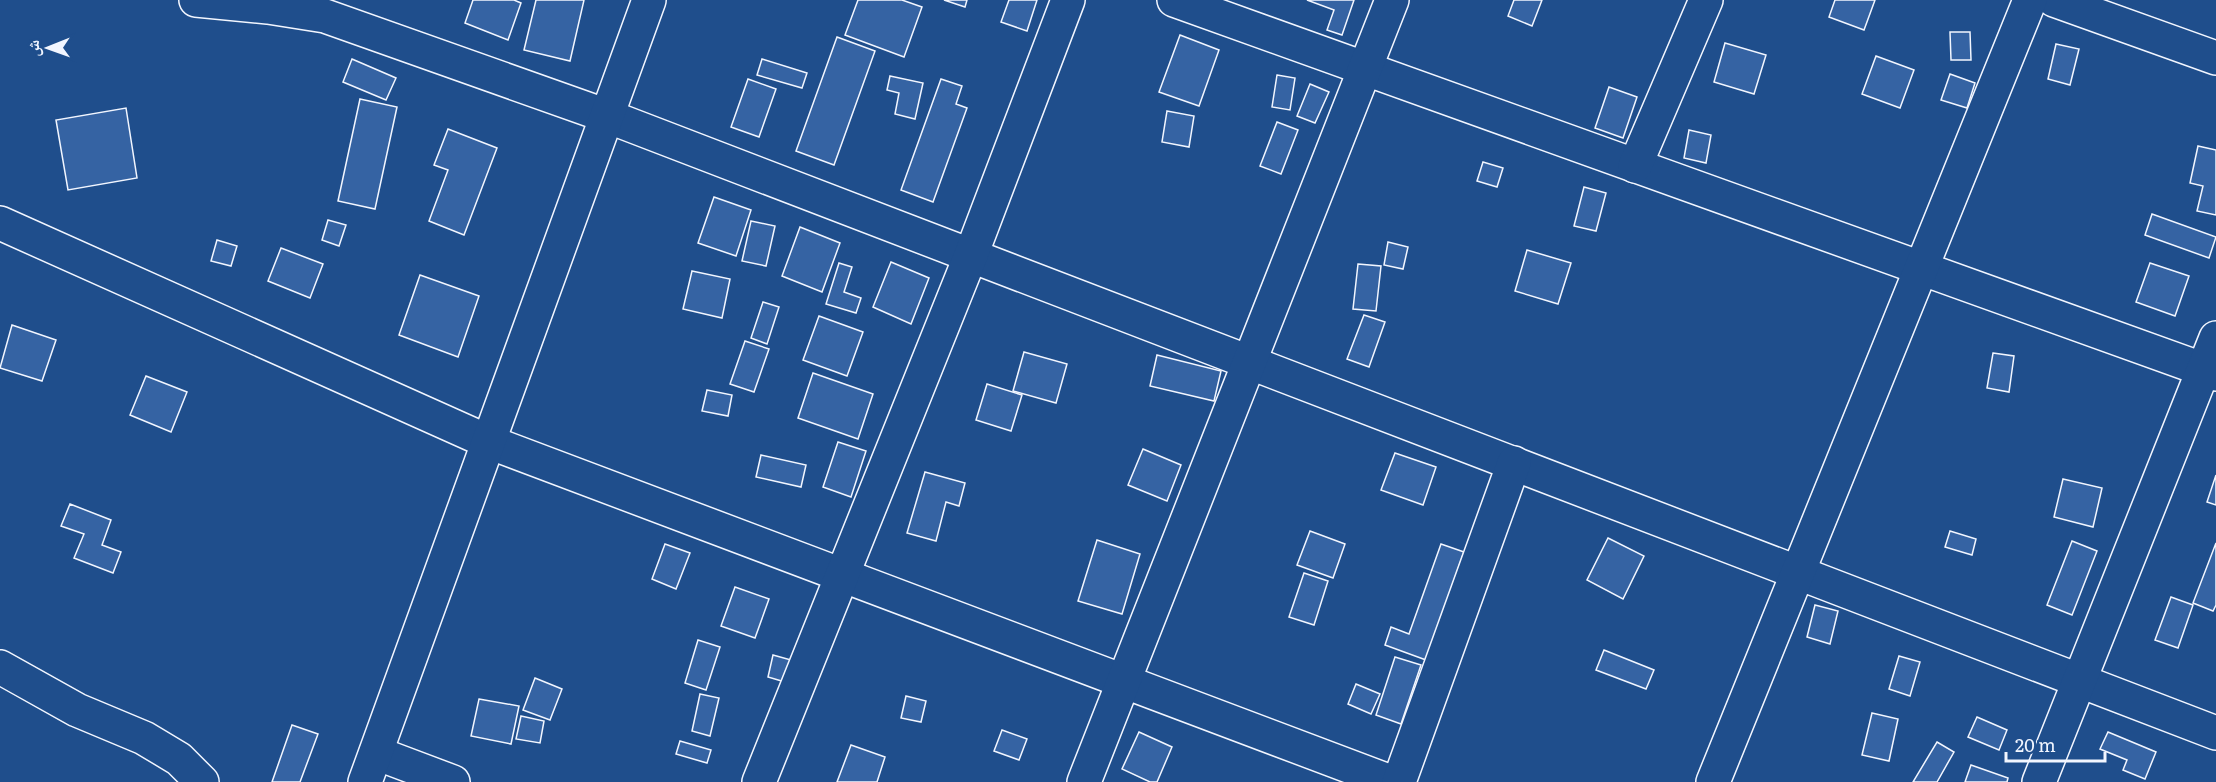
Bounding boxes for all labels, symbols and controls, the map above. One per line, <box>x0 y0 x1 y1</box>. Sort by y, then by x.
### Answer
north arrow <box>18 18 78 78</box>
text: ش <box>20 40 44 57</box>
scale bar <box>2006 725 2105 763</box>
text: 20 m <box>2015 731 2056 758</box>

